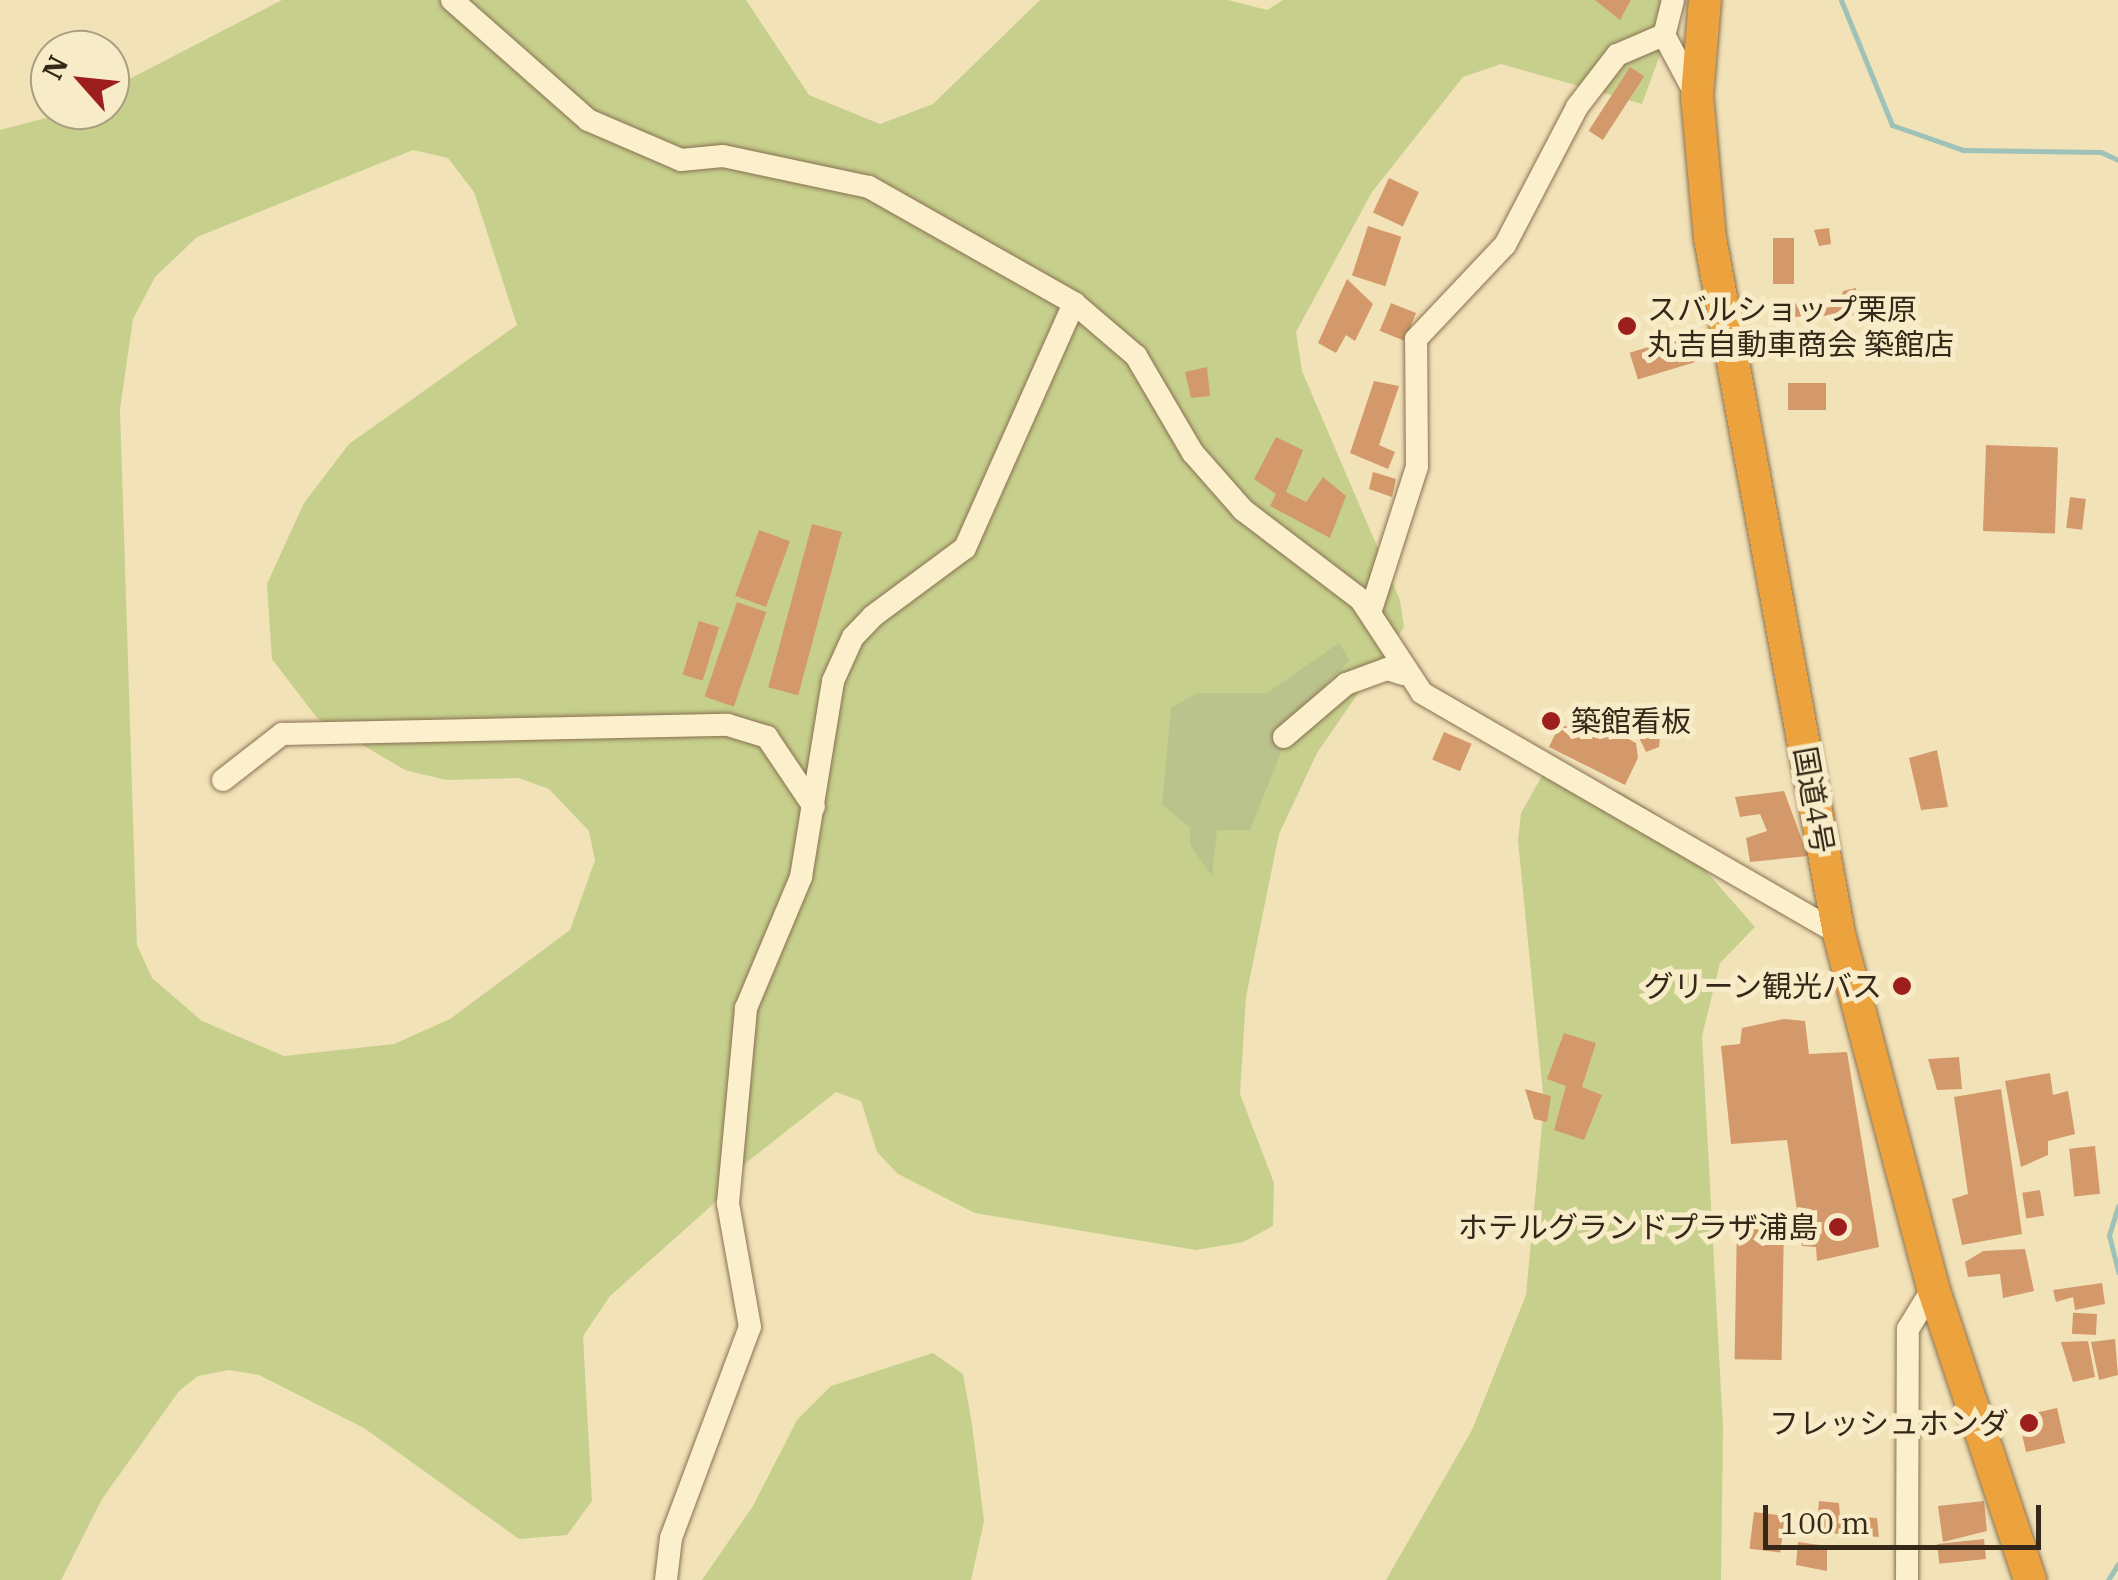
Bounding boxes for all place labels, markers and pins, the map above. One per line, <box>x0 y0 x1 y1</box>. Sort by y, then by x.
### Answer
place label: スバルショップ栗原 丸吉自動車商会 築館店 <box>1647 291 1954 362</box>
marker: スバルショップ栗原 丸吉自動車商会 築館店 <box>1616 315 1638 337</box>
place label: 築館看板 <box>1571 703 1691 739</box>
marker: 築館看板 <box>1540 710 1562 732</box>
place label: グリーン観光バス <box>1642 968 1882 1004</box>
marker: グリーン観光バス <box>1891 975 1913 997</box>
place label: ホテルグランドプラザ浦島 <box>1458 1209 1818 1245</box>
marker: ホテルグランドプラザ浦島 <box>1827 1216 1849 1238</box>
place label: フレッシュホンダ <box>1769 1405 2009 1441</box>
marker: フレッシュホンダ <box>2018 1412 2040 1434</box>

